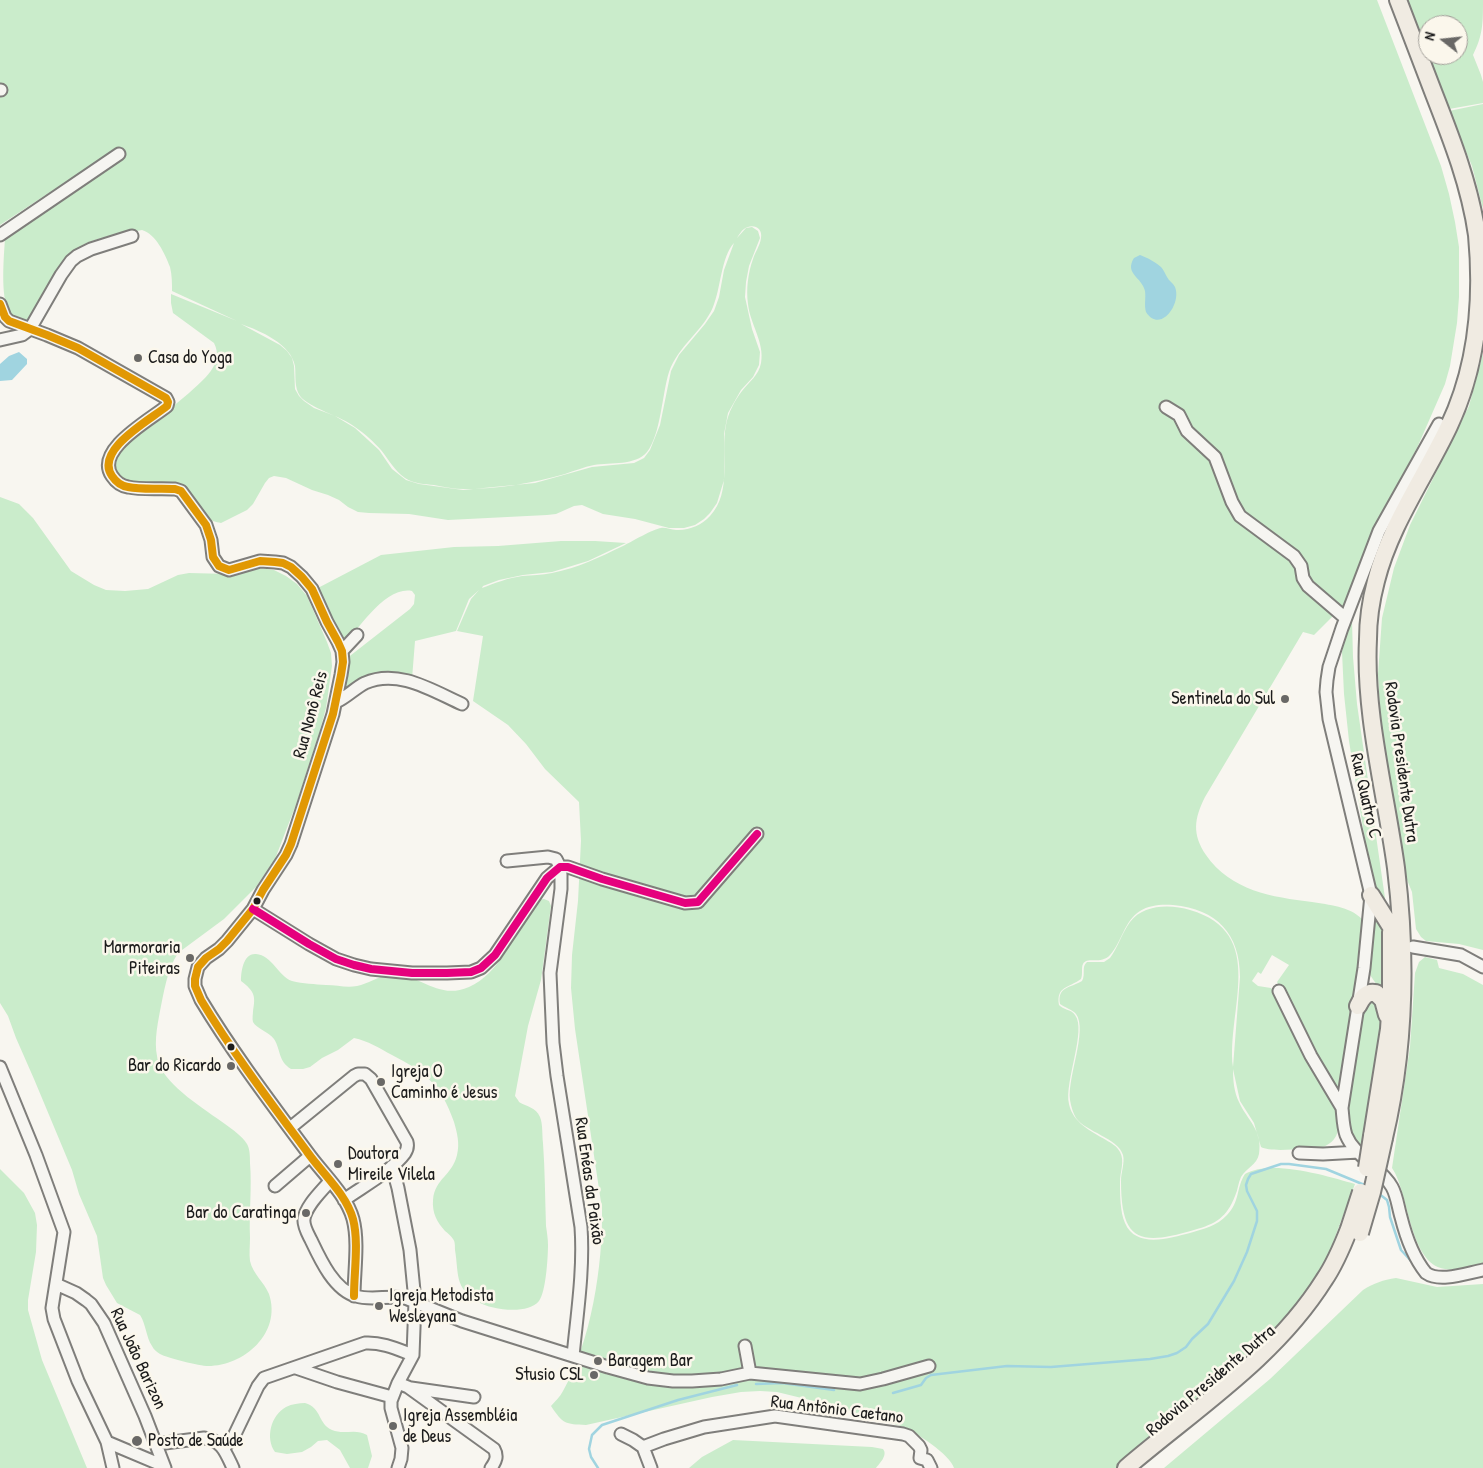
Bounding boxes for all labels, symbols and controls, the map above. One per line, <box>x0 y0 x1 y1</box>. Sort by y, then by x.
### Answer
north arrow <box>1418 15 1468 65</box>
text: N <box>1419 30 1439 42</box>
place label: Casa do Yoga <box>148 347 232 369</box>
marker: Casa do Yoga <box>132 352 144 364</box>
street label: Rua Nonô Reis <box>289 669 333 761</box>
street label: Rodovia Presidente Dutra <box>1379 680 1423 844</box>
place label: Sentinela do Sul <box>1171 688 1275 710</box>
marker: Sentinela do Sul <box>1279 693 1291 705</box>
street label: Rua Quatro C <box>1345 751 1385 841</box>
unlabelled marker <box>252 896 262 906</box>
place label: Marmoraria Piteiras <box>104 937 180 980</box>
marker: Marmoraria Piteiras <box>184 952 196 964</box>
unlabelled marker <box>226 1042 236 1052</box>
place label: Bar do Ricardo <box>128 1055 221 1077</box>
marker: Bar do Ricardo <box>225 1060 237 1072</box>
place label: Igreja O Caminho é Jesus <box>391 1061 497 1104</box>
marker: Igreja O Caminho é Jesus <box>375 1076 387 1088</box>
street label: Rua Enéas da Paixão <box>569 1116 609 1246</box>
place label: Doutora Mireile Vilela <box>348 1143 435 1186</box>
marker: Doutora Mireile Vilela <box>332 1158 344 1170</box>
place label: Bar do Caratinga <box>186 1202 296 1224</box>
marker: Bar do Caratinga <box>300 1207 312 1219</box>
place label: Igreja Metodista Wesleyana <box>389 1285 493 1328</box>
marker: Igreja Metodista Wesleyana <box>373 1300 385 1312</box>
street label: Rua João Barizon <box>105 1305 171 1413</box>
street label: Rodovia Presidente Dutra <box>1142 1321 1280 1441</box>
place label: Baragem Bar <box>608 1350 693 1372</box>
marker: Baragem Bar <box>592 1355 604 1367</box>
place label: Stusio CSL <box>515 1364 584 1386</box>
marker: Stusio CSL <box>588 1369 600 1381</box>
street label: Rua Antônio Caetano <box>770 1391 904 1429</box>
place label: Igreja Assembléia de Deus <box>403 1405 517 1448</box>
marker: Igreja Assembléia de Deus <box>387 1420 399 1432</box>
place label: Posto de Saúde <box>148 1430 243 1452</box>
marker: Posto de Saúde <box>130 1434 144 1448</box>

